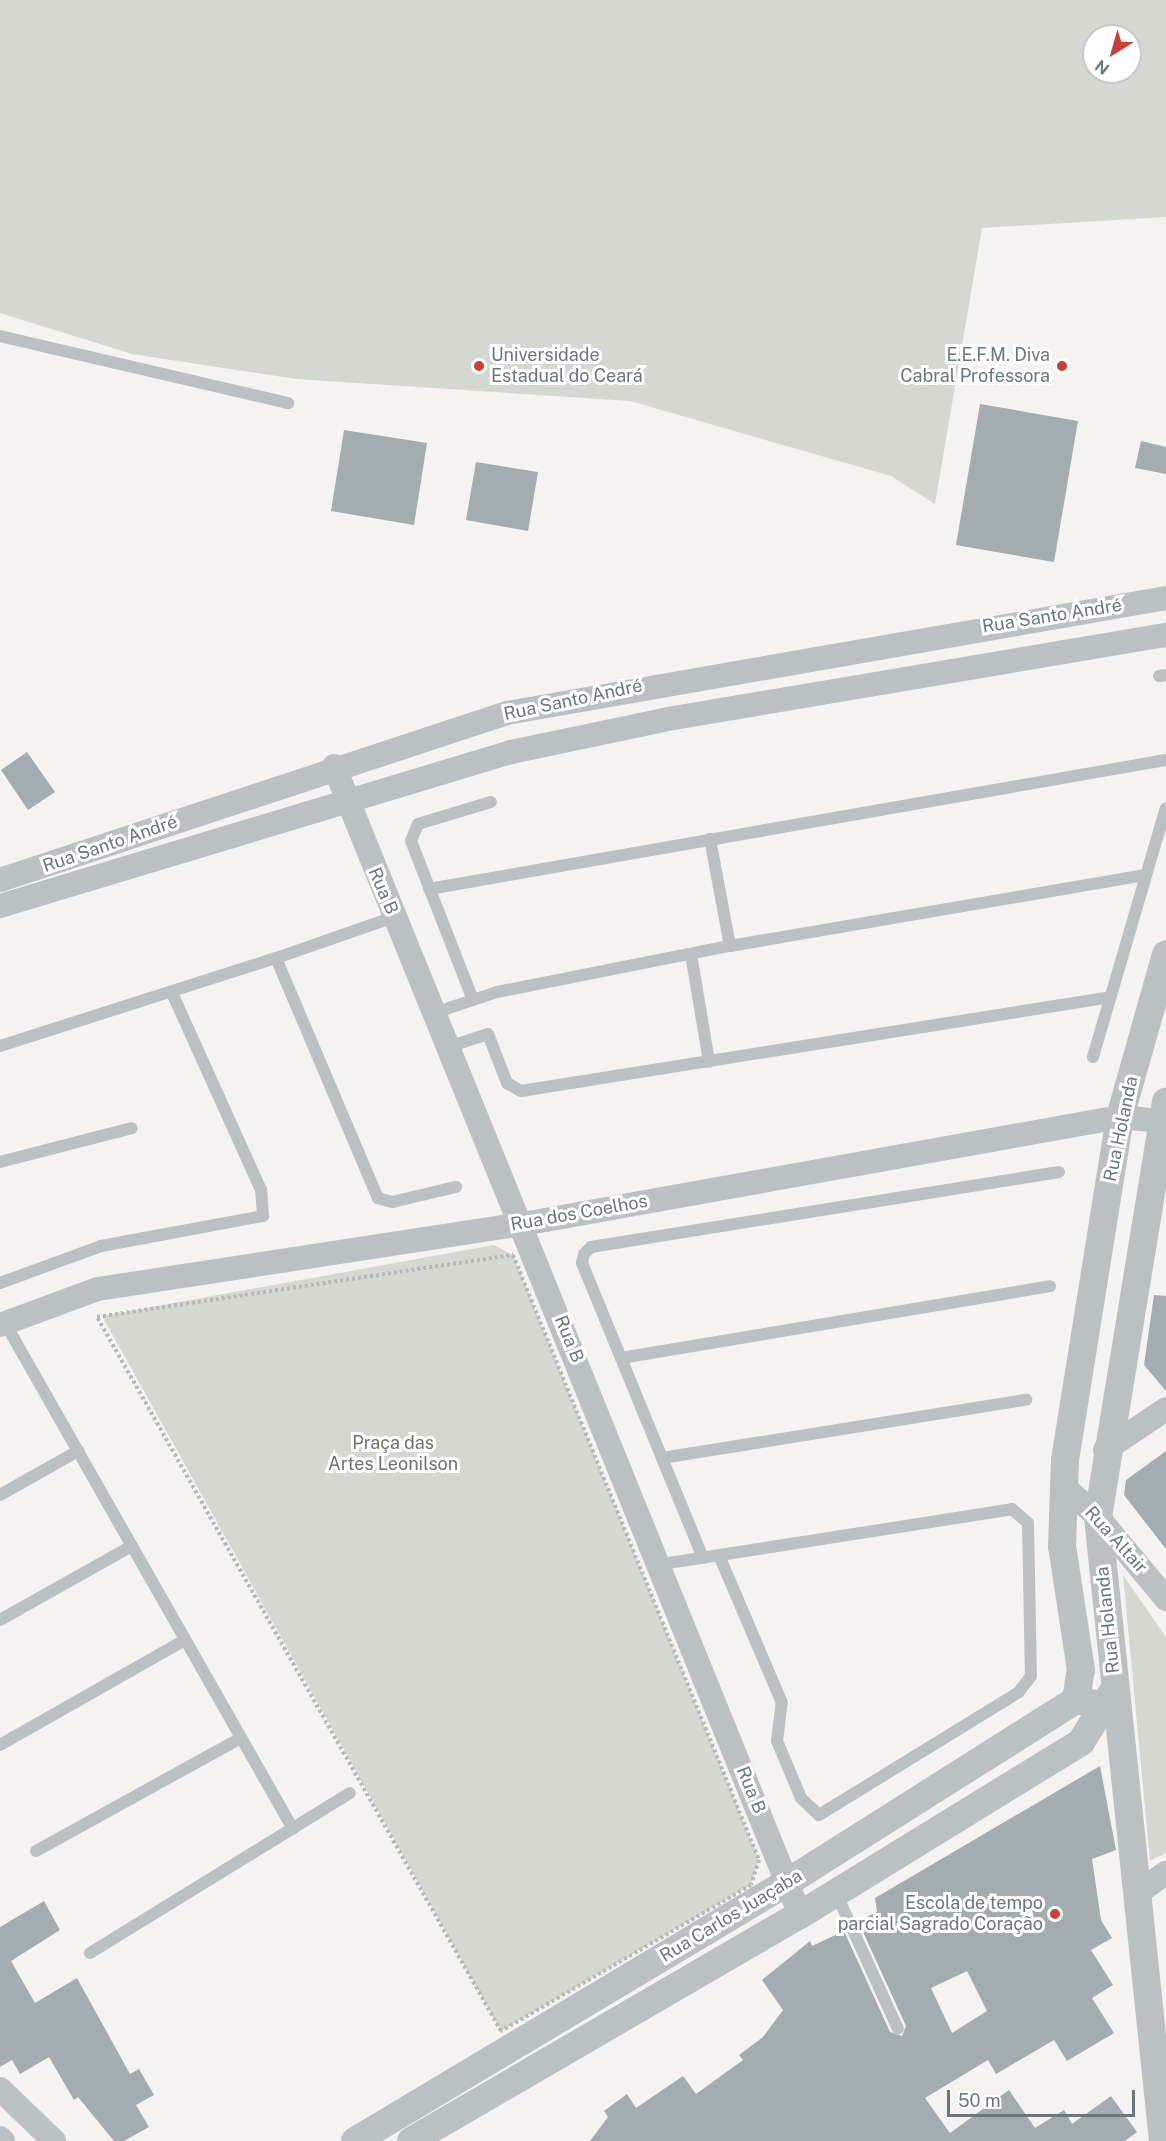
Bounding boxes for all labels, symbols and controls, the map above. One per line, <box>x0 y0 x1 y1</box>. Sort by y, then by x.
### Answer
north arrow <box>1082 24 1142 84</box>
text: N <box>1091 56 1113 79</box>
place label: Universidade Estadual do Ceará <box>491 345 643 388</box>
place label: E.E.F.M. Diva Cabral Professora <box>900 345 1050 388</box>
marker: Universidade Estadual do Ceará <box>472 359 486 373</box>
marker: E.E.F.M. Diva Cabral Professora <box>1055 359 1069 373</box>
street label: Rua Santo André <box>981 594 1123 638</box>
street label: Rua Santo André <box>502 675 644 725</box>
street label: Rua Santo André <box>40 811 180 877</box>
street label: Rua B <box>364 864 402 918</box>
street label: Rua Holanda <box>1099 1074 1143 1184</box>
street label: Rua dos Coelhos <box>509 1190 649 1236</box>
street label: Rua B <box>550 1312 588 1366</box>
park label: Praça das Artes Leonilson <box>328 1433 458 1476</box>
street label: Rua Altair <box>1080 1502 1152 1578</box>
street label: Rua Holanda <box>1092 1566 1124 1674</box>
street label: Rua B <box>732 1763 770 1817</box>
street label: Rua Carlos Juaçaba <box>656 1865 806 1967</box>
place label: Escola de tempo parcial Sagrado Coração <box>838 1893 1043 1936</box>
marker: Escola de tempo parcial Sagrado Coração <box>1048 1907 1062 1921</box>
scale bar <box>950 2078 1138 2116</box>
text: 50 m <box>958 2090 1001 2111</box>

